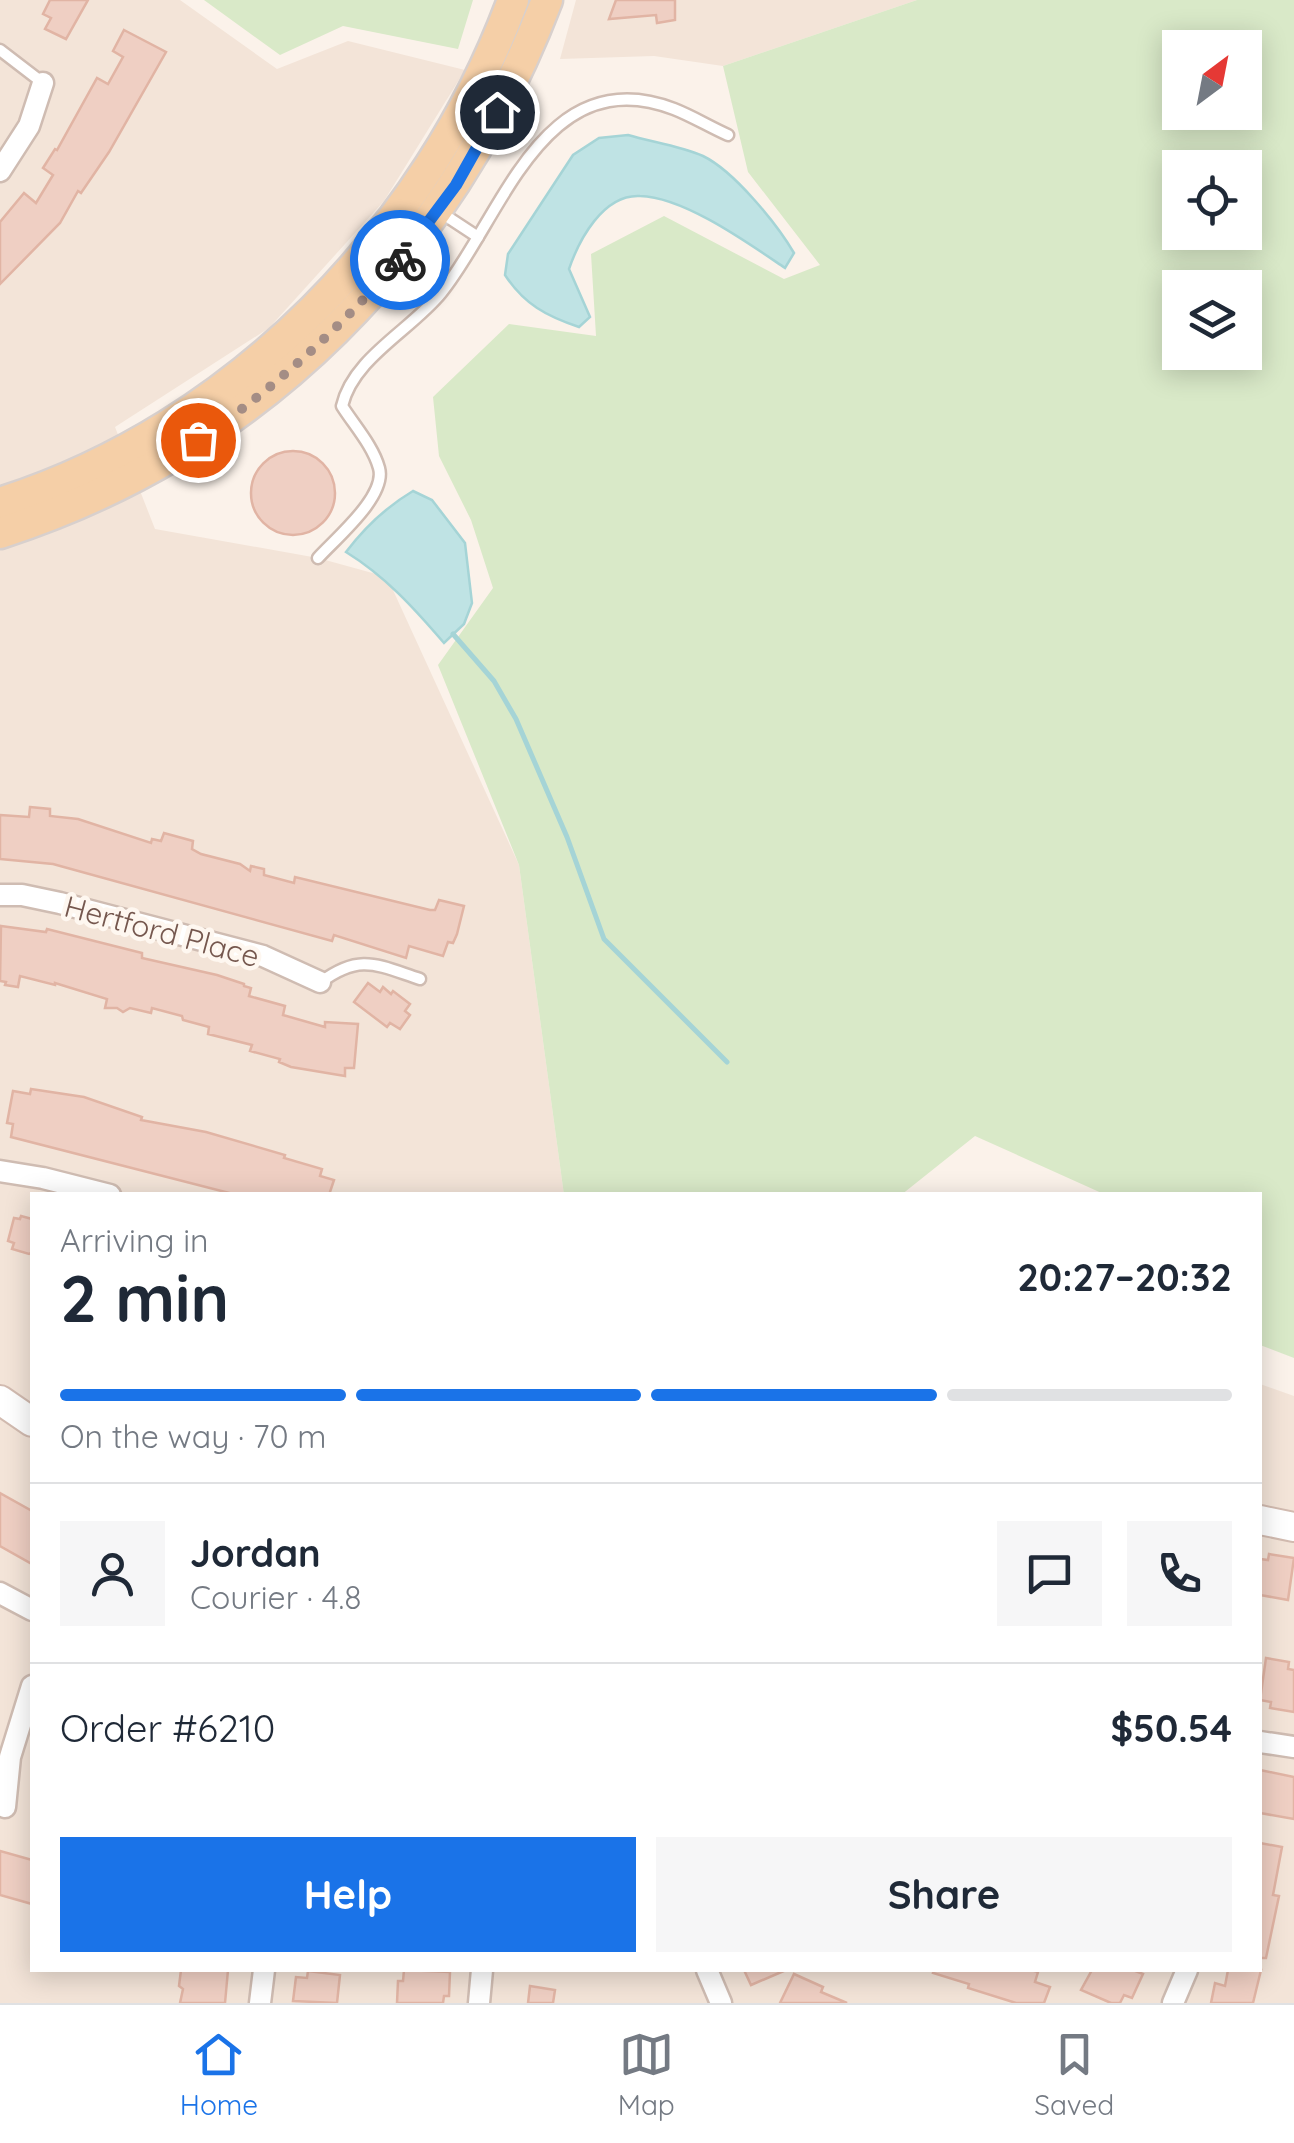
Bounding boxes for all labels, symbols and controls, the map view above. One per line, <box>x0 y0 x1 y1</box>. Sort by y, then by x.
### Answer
north arrow <box>1162 30 1262 130</box>
map controls <box>1162 30 1262 370</box>
pin <box>455 70 540 155</box>
icon: home <box>470 85 525 140</box>
button: locate <box>1162 150 1262 250</box>
courier <box>350 210 450 310</box>
icon: bike <box>373 233 428 288</box>
button: layers <box>1162 270 1262 370</box>
pin <box>156 398 241 483</box>
icon: bag <box>171 413 226 468</box>
street label: Hertford Place <box>60 887 264 975</box>
text: Arriving in <box>60 1220 209 1260</box>
text: 20:27–20:32 <box>1017 1253 1232 1301</box>
text: 2 min <box>60 1257 229 1338</box>
text: On the way · 70 m <box>60 1416 326 1456</box>
button: person <box>60 1521 165 1626</box>
button: chat <box>997 1521 1102 1626</box>
button: phone <box>1127 1521 1232 1626</box>
text: Jordan <box>190 1529 321 1577</box>
text: Courier · 4.8 <box>190 1577 362 1617</box>
text: Order #6210 <box>60 1704 275 1752</box>
text: $50.54 <box>1110 1704 1232 1752</box>
button: Help <box>60 1837 636 1952</box>
button: Share <box>656 1837 1232 1952</box>
tab: Home <box>180 2027 258 2122</box>
tab: Map <box>618 2027 675 2122</box>
tab: Saved <box>1034 2027 1114 2122</box>

